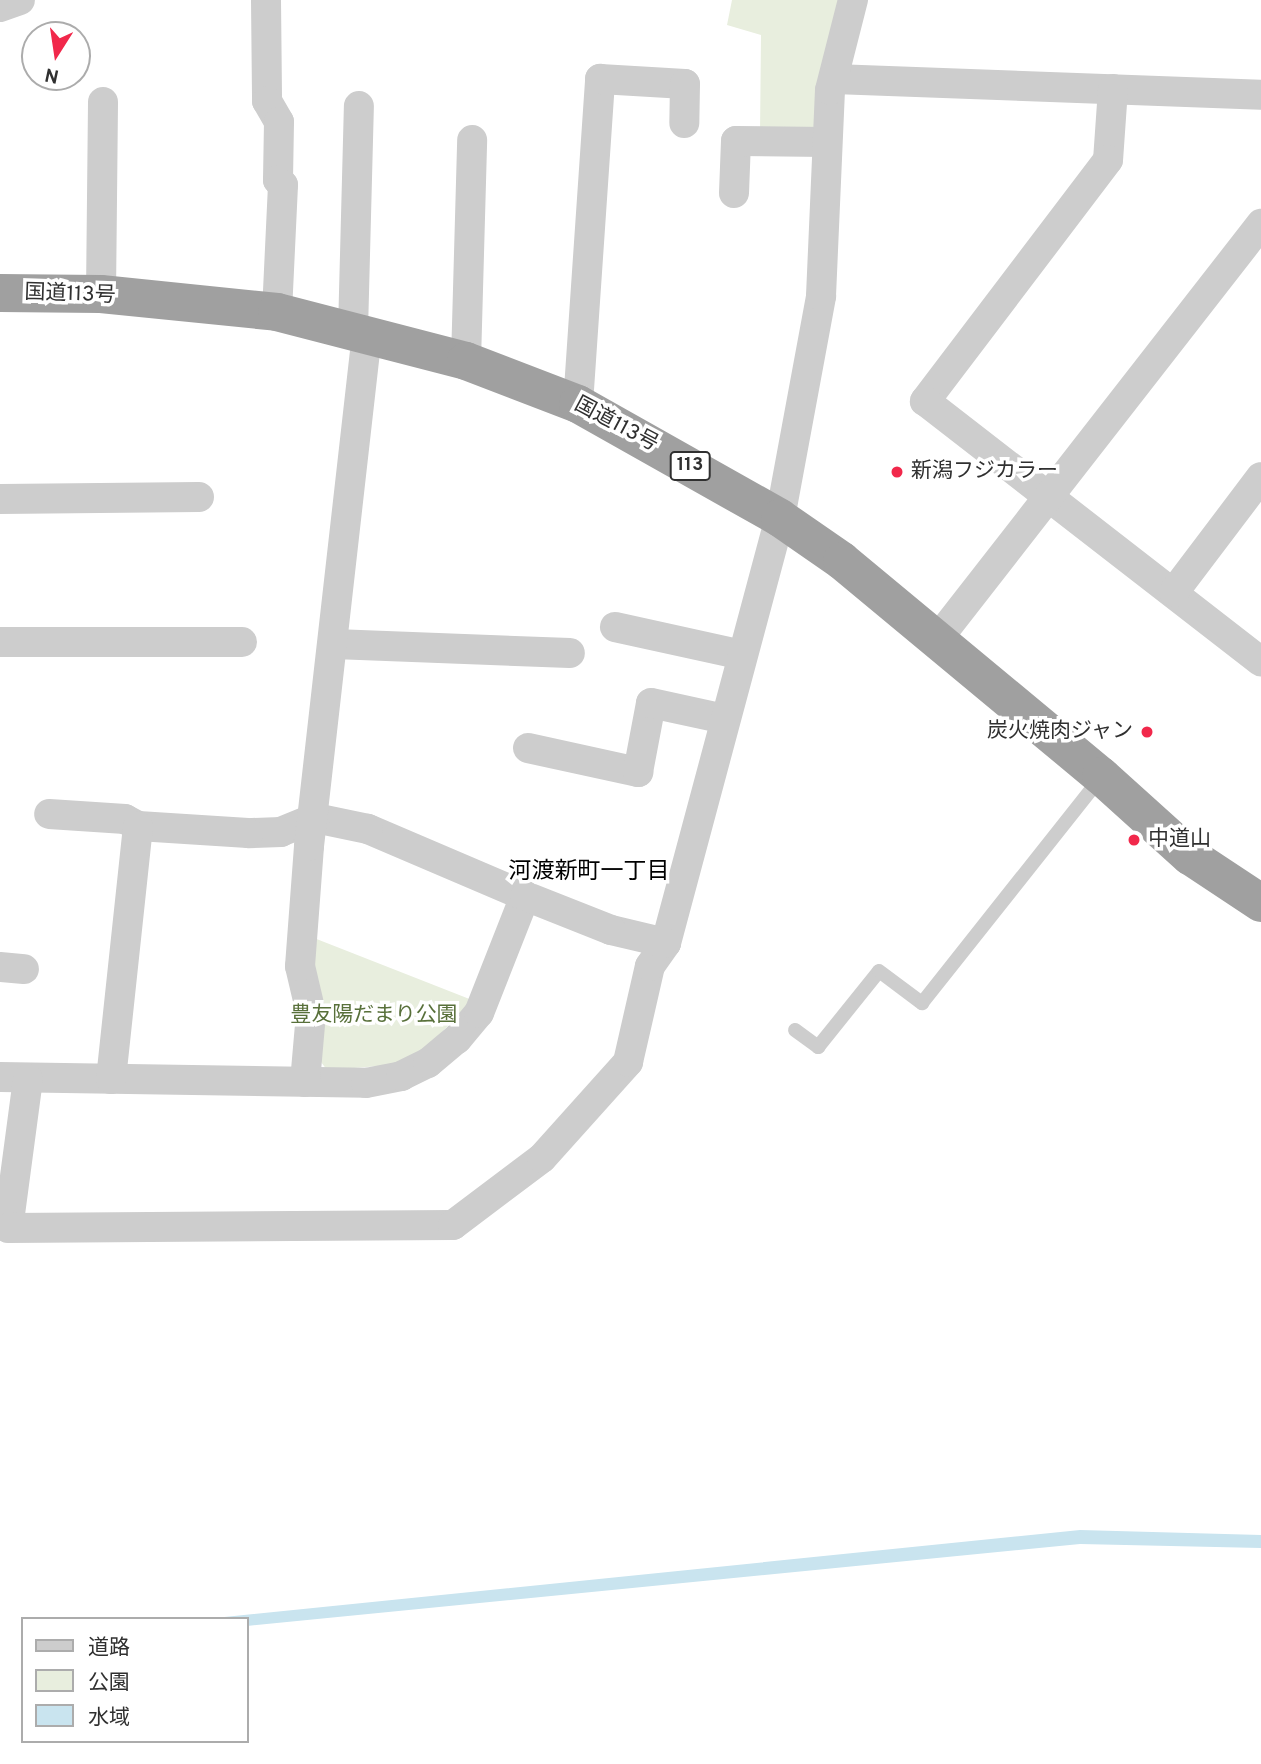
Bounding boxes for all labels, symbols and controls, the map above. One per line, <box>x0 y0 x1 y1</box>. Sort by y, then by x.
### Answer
north arrow <box>21 21 91 91</box>
text: N <box>43 61 61 88</box>
street label: 国道113号 <box>24 281 116 309</box>
street label: 国道113号 <box>570 392 662 458</box>
road number: 113 <box>669 450 711 481</box>
place label: 新潟フジカラー <box>911 459 1058 485</box>
marker: 新潟フジカラー <box>889 464 905 480</box>
place label: 炭火焼肉ジャン <box>986 719 1133 745</box>
marker: 炭火焼肉ジャン <box>1139 724 1155 740</box>
place label: 中道山 <box>1148 827 1211 853</box>
marker: 中道山 <box>1126 832 1142 848</box>
district label: 河渡新町一丁目 <box>509 859 669 887</box>
park label: 豊友陽だまり公園 <box>290 1003 458 1029</box>
legend <box>21 1617 248 1743</box>
text: 道路 <box>88 1635 130 1662</box>
text: 公園 <box>88 1670 130 1697</box>
text: 水域 <box>88 1705 130 1732</box>

